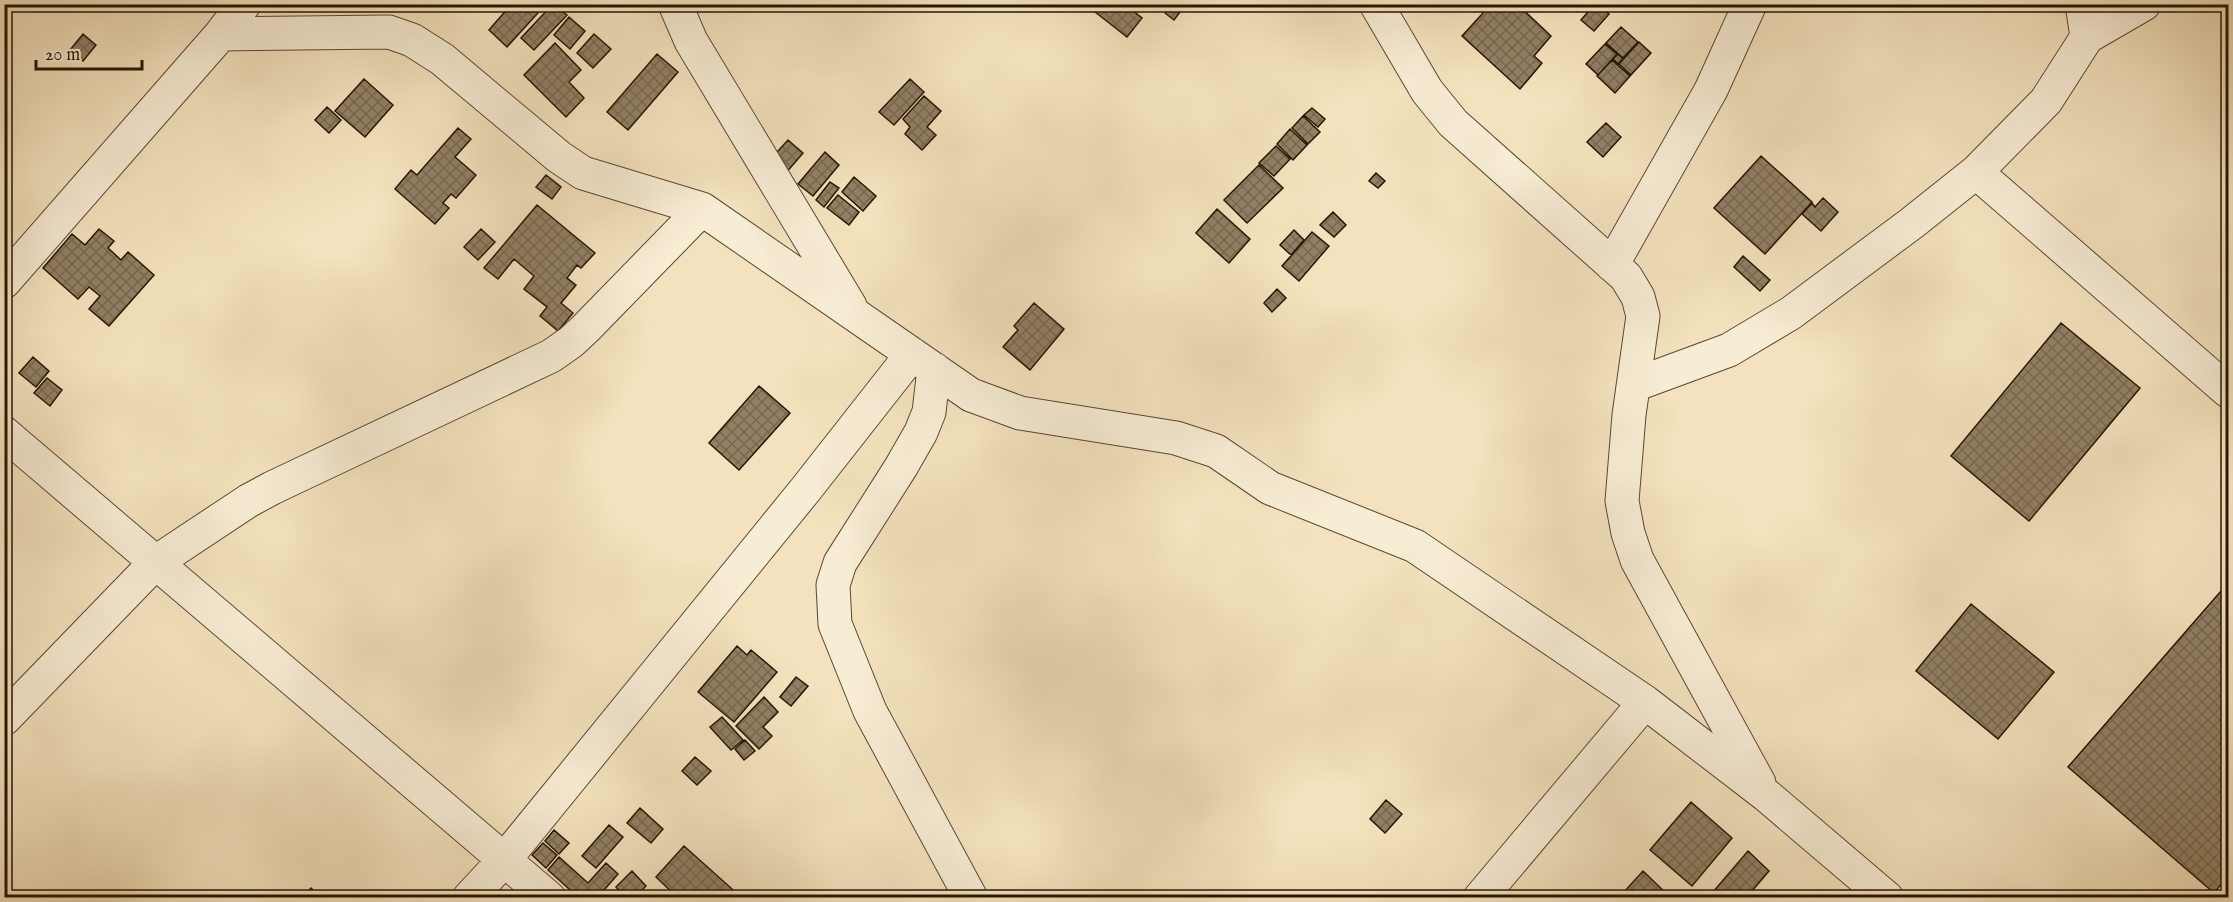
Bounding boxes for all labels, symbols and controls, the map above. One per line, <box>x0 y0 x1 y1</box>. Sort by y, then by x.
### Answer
scale bar <box>36 33 142 71</box>
text: 20 m <box>45 44 80 67</box>

